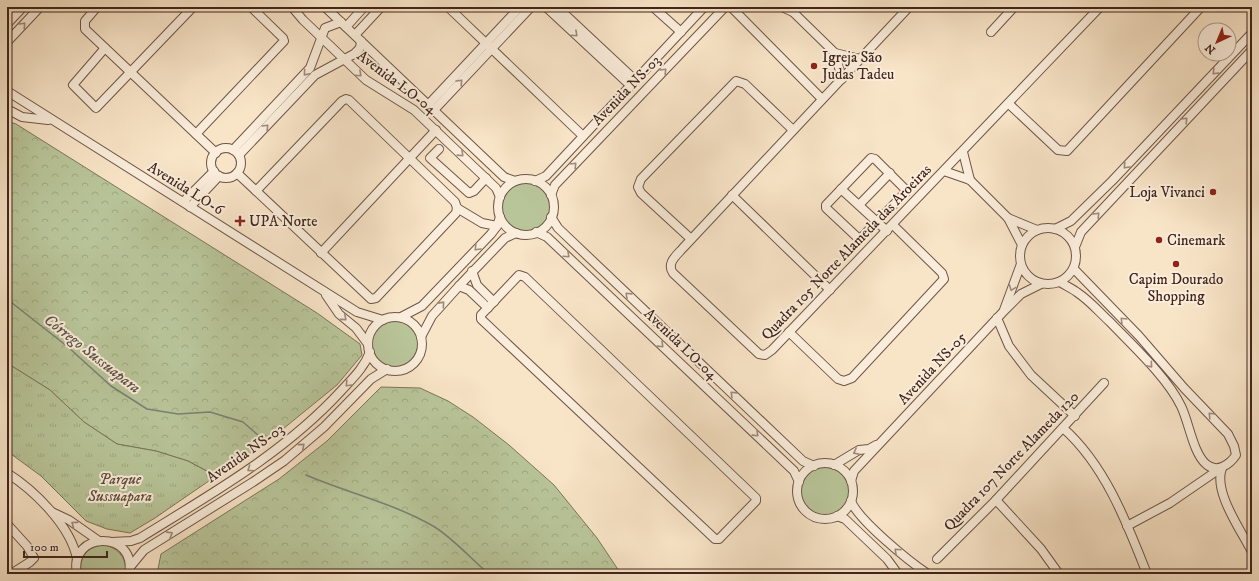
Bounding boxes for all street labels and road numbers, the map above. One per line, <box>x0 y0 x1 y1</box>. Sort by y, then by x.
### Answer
street label: Avenida LO-04 <box>353 46 441 119</box>
street label: Avenida NS-03 <box>588 51 665 130</box>
street label: Avenida LO-6 <box>144 158 228 220</box>
street label: Quadra 105 Norte Alameda das Aroeiras <box>757 160 936 344</box>
street label: Avenida LO-04 <box>640 305 722 384</box>
street label: Avenida NS-05 <box>894 328 971 409</box>
street label: Quadra 107 Norte Alameda 120 <box>940 387 1083 535</box>
street label: Avenida NS-03 <box>203 420 288 487</box>

